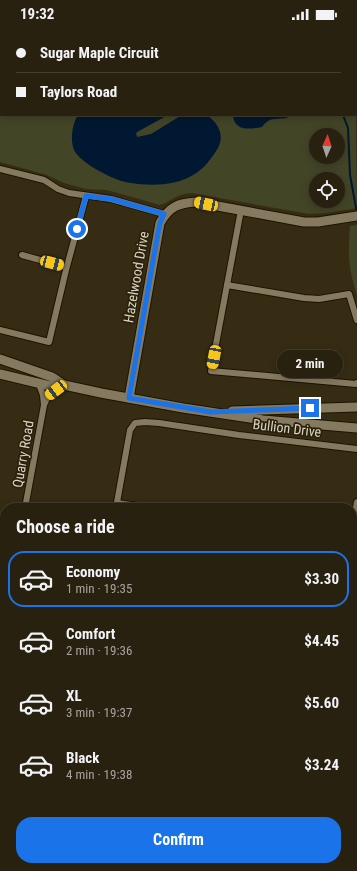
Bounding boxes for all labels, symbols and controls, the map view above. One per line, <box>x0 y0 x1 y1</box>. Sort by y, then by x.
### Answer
text: 19:32 <box>20 5 54 23</box>
text: Sugar Maple Circuit <box>40 44 159 62</box>
text: Taylors Road <box>40 83 117 101</box>
north arrow <box>309 128 345 164</box>
map controls <box>309 128 345 208</box>
button: locate <box>309 172 345 208</box>
car <box>193 196 219 212</box>
route start <box>68 220 86 238</box>
street label: Hazelwood Drive <box>120 230 152 324</box>
car <box>39 254 65 272</box>
car <box>206 344 222 370</box>
callout: 2 min <box>277 350 343 378</box>
text: 2 min <box>296 356 324 371</box>
car <box>43 378 69 402</box>
route end <box>301 399 319 417</box>
street label: Bullion Drive <box>252 416 323 440</box>
street label: Quarry Road <box>9 419 37 489</box>
text: Choose a ride <box>16 516 115 537</box>
icon: car <box>18 561 54 597</box>
text: Economy <box>66 563 120 581</box>
text: $3.30 <box>304 570 339 588</box>
text: 1 min · 19:35 <box>66 581 132 596</box>
icon: car <box>18 623 54 659</box>
text: Comfort <box>66 625 115 643</box>
text: $4.45 <box>304 632 339 650</box>
text: 2 min · 19:36 <box>66 643 132 658</box>
icon: car <box>18 685 54 721</box>
text: XL <box>66 687 82 705</box>
text: $5.60 <box>304 694 339 712</box>
text: 3 min · 19:37 <box>66 705 132 720</box>
icon: car <box>18 747 54 783</box>
text: Black <box>66 749 99 767</box>
text: $3.24 <box>304 756 339 774</box>
text: 4 min · 19:38 <box>66 767 132 782</box>
button: Confirm <box>16 817 341 863</box>

